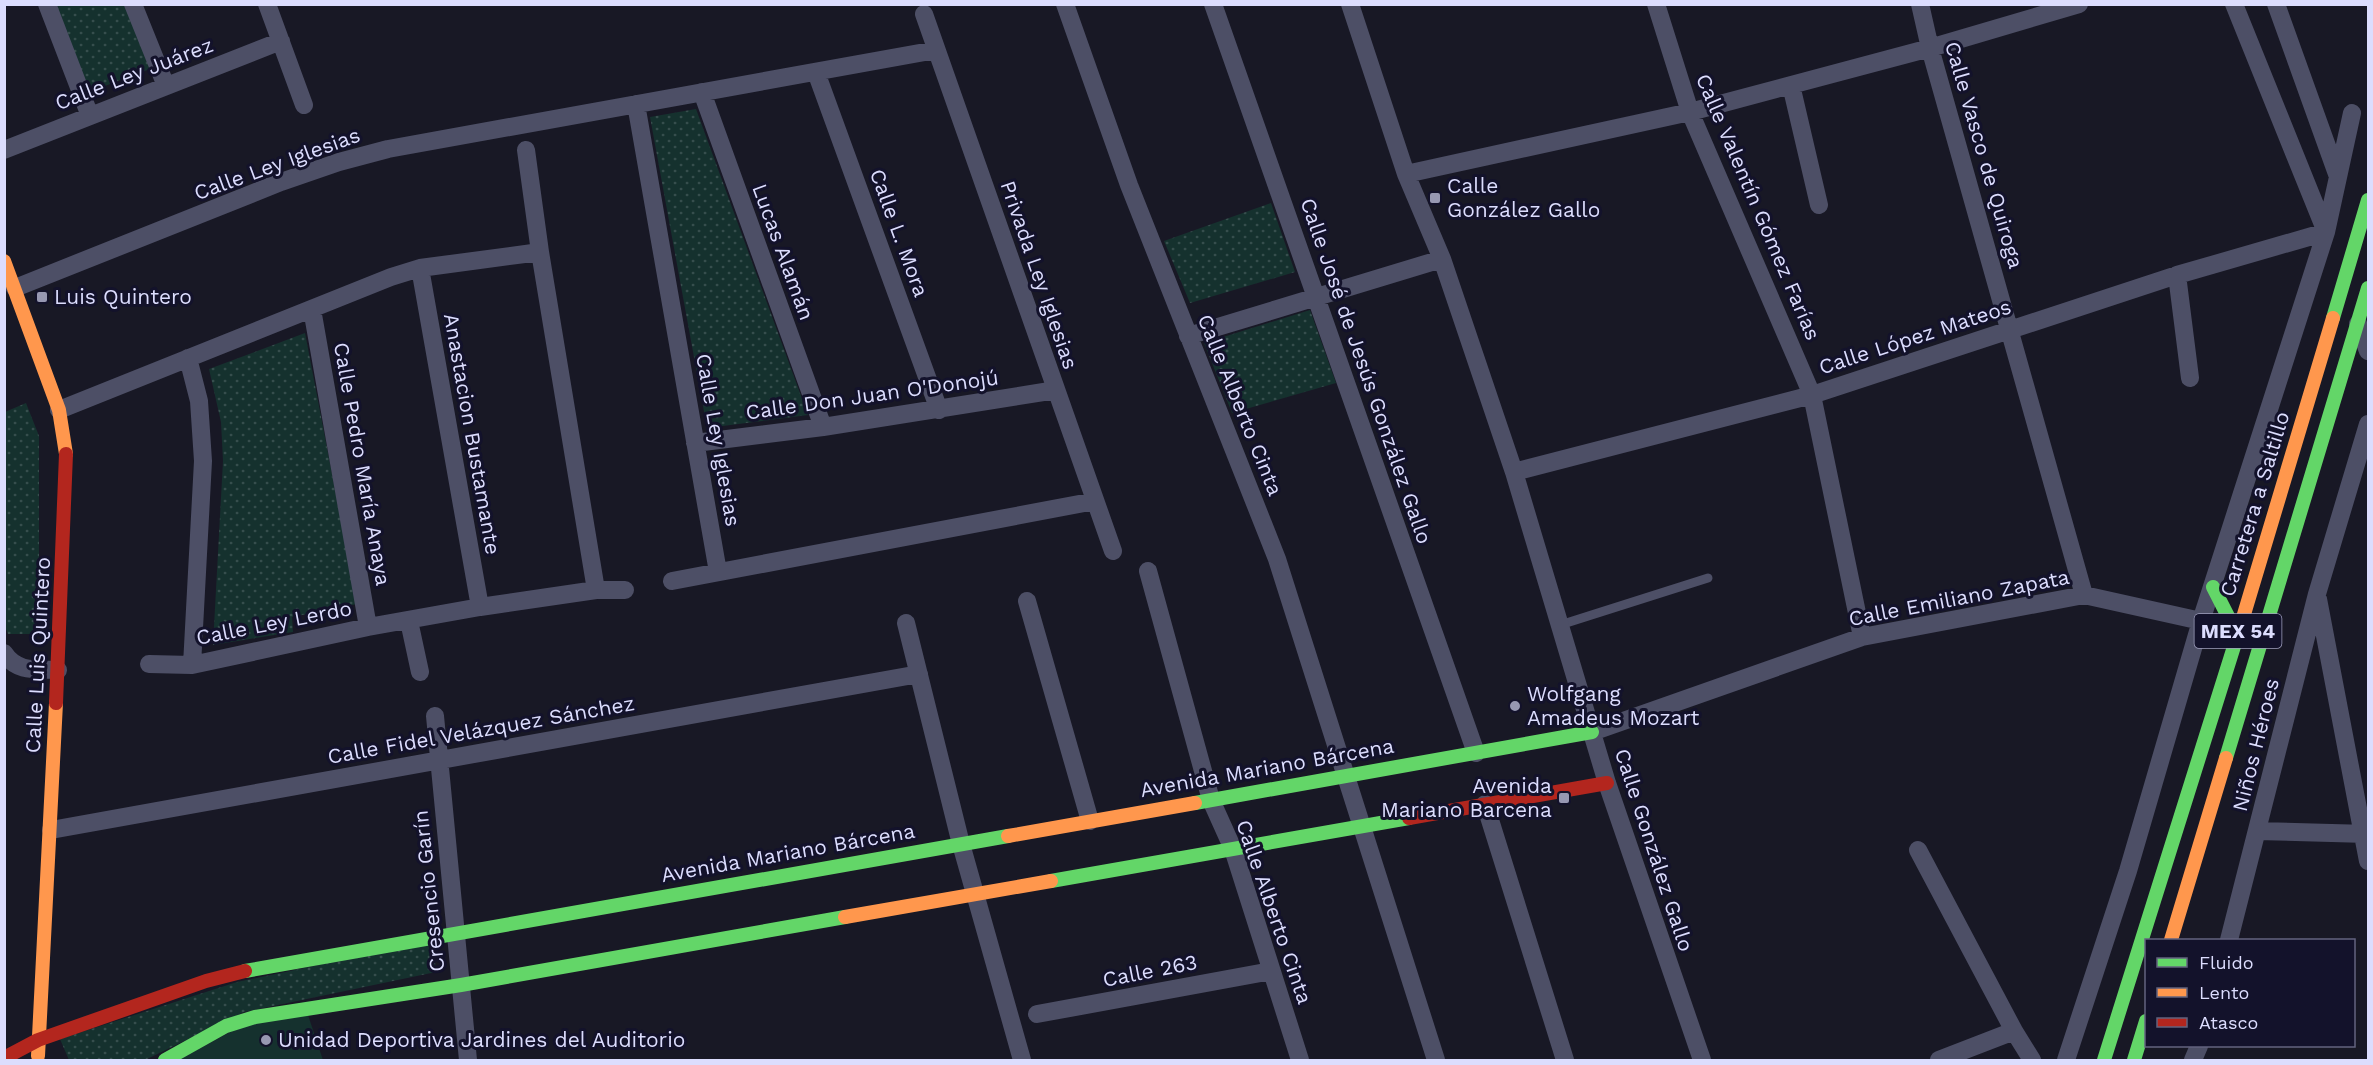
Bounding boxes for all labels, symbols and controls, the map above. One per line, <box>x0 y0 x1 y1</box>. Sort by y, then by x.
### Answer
street label: Calle Ley Juárez <box>51 32 216 115</box>
street label: Calle Vasco de Quiroga <box>1940 38 2029 271</box>
street label: Calle Valentín Gómez Farías <box>1691 70 1826 344</box>
street label: Calle Ley Iglesias <box>190 122 363 205</box>
street label: Calle L. Mora <box>865 165 934 300</box>
place label: Calle González Gallo <box>1447 173 1600 222</box>
street label: Privada Ley Iglesias <box>995 177 1084 372</box>
street label: Lucas Alamán <box>747 180 820 323</box>
marker: Calle González Gallo <box>1428 191 1442 205</box>
street label: Calle José de Jesús González Gallo <box>1295 195 1438 547</box>
place label: Luis Quintero <box>54 284 192 309</box>
marker: Luis Quintero <box>35 290 49 304</box>
street label: Calle López Mateos <box>1816 294 2014 379</box>
street label: Anastacion Bustamante <box>439 311 506 557</box>
street label: Calle Alberto Cinta <box>1193 311 1288 499</box>
street label: Calle Pedro María Anaya <box>329 340 396 588</box>
street label: Calle Ley Iglesias <box>691 352 746 528</box>
street label: Calle Don Juan O'Donojú <box>744 364 1000 425</box>
street label: Carretera a Saltillo <box>2214 408 2295 599</box>
street label: Calle Luis Quintero <box>20 556 55 754</box>
street label: Calle Emiliano Zapata <box>1846 564 2072 631</box>
street label: Calle Ley Lerdo <box>194 595 354 650</box>
road number: MEX 54 <box>2194 614 2282 648</box>
street label: Niños Héroes <box>2227 676 2284 814</box>
place label: Wolfgang Amadeus Mozart <box>1527 681 1699 730</box>
street label: Calle Fidel Velázquez Sánchez <box>326 690 636 769</box>
marker: Wolfgang Amadeus Mozart <box>1508 699 1522 713</box>
street label: Avenida Mariano Bárcena <box>1138 733 1396 802</box>
street label: Calle González Gallo <box>1610 745 1699 954</box>
place label: Avenida Mariano Barcena <box>1381 773 1552 822</box>
marker: Avenida Mariano Barcena <box>1557 791 1571 805</box>
street label: Cresencio Garín <box>408 809 449 973</box>
street label: Calle Alberto Cinta <box>1231 816 1318 1007</box>
street label: Avenida Mariano Bárcena <box>659 818 917 887</box>
legend <box>2145 939 2355 1047</box>
street label: Calle 263 <box>1101 949 1199 992</box>
text: Fluido <box>2199 952 2253 973</box>
text: Lento <box>2199 982 2249 1003</box>
text: Atasco <box>2199 1012 2258 1033</box>
place label: Unidad Deportiva Jardines del Auditorio <box>278 1027 685 1052</box>
marker: Unidad Deportiva Jardines del Auditorio <box>259 1033 273 1047</box>

